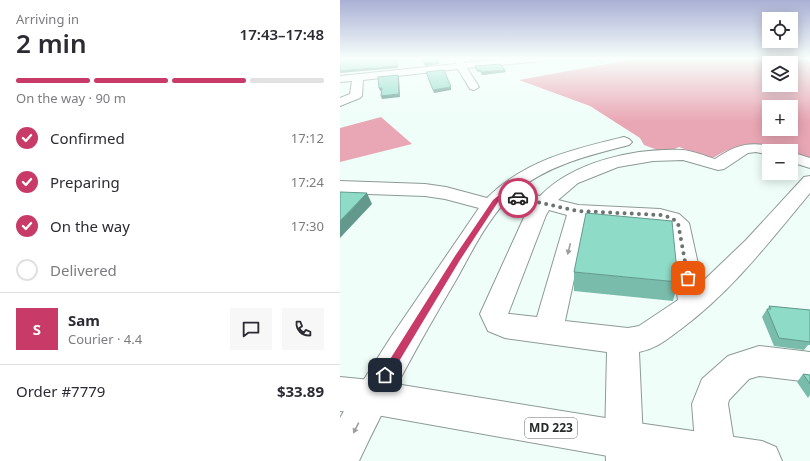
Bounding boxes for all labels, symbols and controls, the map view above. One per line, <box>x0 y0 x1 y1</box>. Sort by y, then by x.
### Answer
text: Arriving in <box>16 10 79 28</box>
map controls <box>762 12 798 180</box>
button: locate <box>762 12 798 48</box>
text: 17:43–17:48 <box>240 24 324 44</box>
text: 2 min <box>16 25 87 61</box>
button: layers <box>762 56 798 92</box>
text: On the way · 90 m <box>16 89 126 107</box>
button: + <box>762 100 798 136</box>
icon: check <box>16 127 38 149</box>
text: Confirmed <box>50 128 125 148</box>
text: 17:12 <box>291 129 324 147</box>
button: − <box>762 144 798 180</box>
icon: check <box>16 171 38 193</box>
text: Preparing <box>50 172 120 192</box>
text: 17:24 <box>291 173 324 191</box>
courier <box>498 178 538 218</box>
icon: car <box>507 187 529 209</box>
icon: check <box>16 215 38 237</box>
text: On the way <box>50 216 130 236</box>
text: 17:30 <box>291 217 324 235</box>
one-way arrow <box>565 243 571 255</box>
text: Delivered <box>50 260 117 280</box>
pin <box>671 261 705 295</box>
icon: bag <box>677 267 699 289</box>
button: chat <box>230 308 272 350</box>
button: phone <box>282 308 324 350</box>
text: Sam <box>68 310 100 330</box>
text: S <box>33 319 41 339</box>
text: Courier · 4.4 <box>68 330 142 348</box>
pin <box>368 358 402 392</box>
icon: home <box>374 364 396 386</box>
text: Order #7779 <box>16 381 105 401</box>
text: $33.89 <box>277 381 324 401</box>
road number: MD 223 <box>525 418 577 438</box>
one-way arrow <box>353 422 359 433</box>

